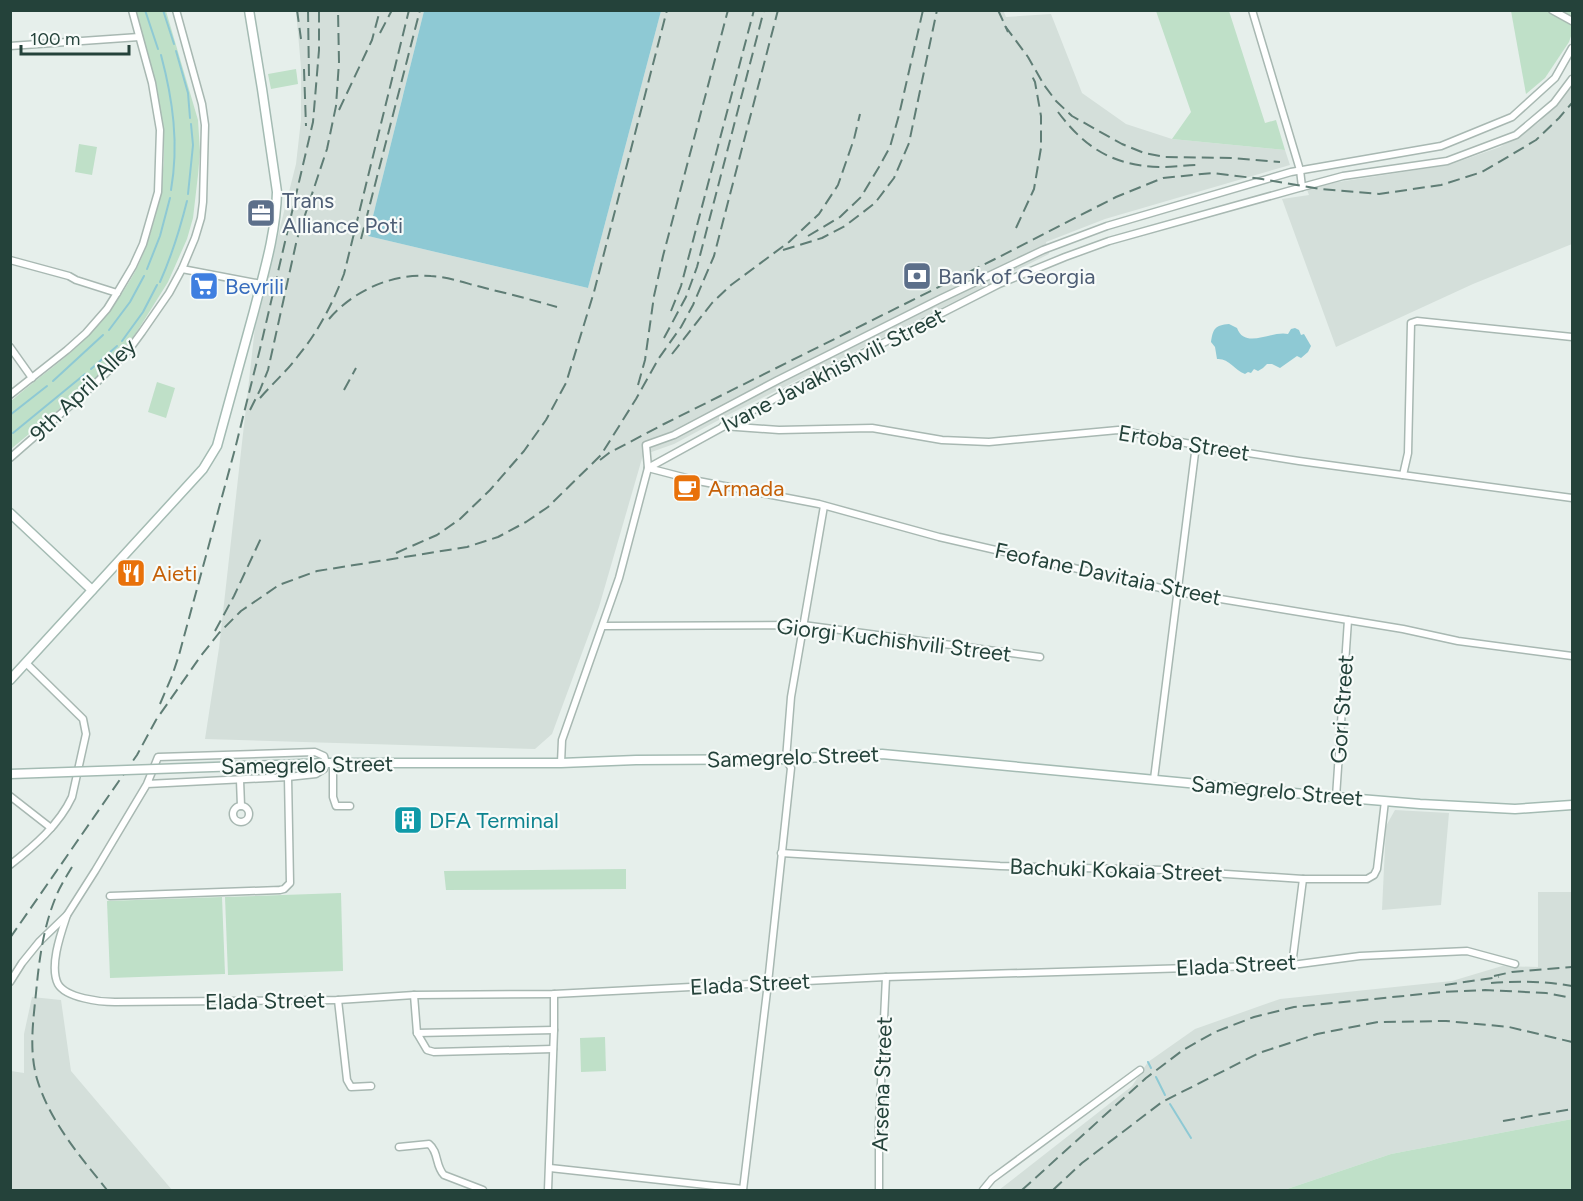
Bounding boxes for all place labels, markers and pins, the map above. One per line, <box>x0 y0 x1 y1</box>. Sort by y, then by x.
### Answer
place label: Trans Alliance Poti <box>282 187 403 239</box>
office icon: Trans Alliance Poti <box>245 197 277 229</box>
bank icon: Bank of Georgia <box>901 260 933 292</box>
place label: Bank of Georgia <box>938 263 1096 290</box>
supermarket icon: Bevrili <box>188 270 220 302</box>
place label: Bevrili <box>225 273 284 300</box>
cafe icon: Armada <box>671 472 703 504</box>
place label: Armada <box>708 475 784 502</box>
restaurant icon: Aieti <box>115 557 147 589</box>
place label: Aieti <box>152 560 197 587</box>
building icon: DFA Terminal <box>392 804 424 836</box>
place label: DFA Terminal <box>429 807 559 834</box>

